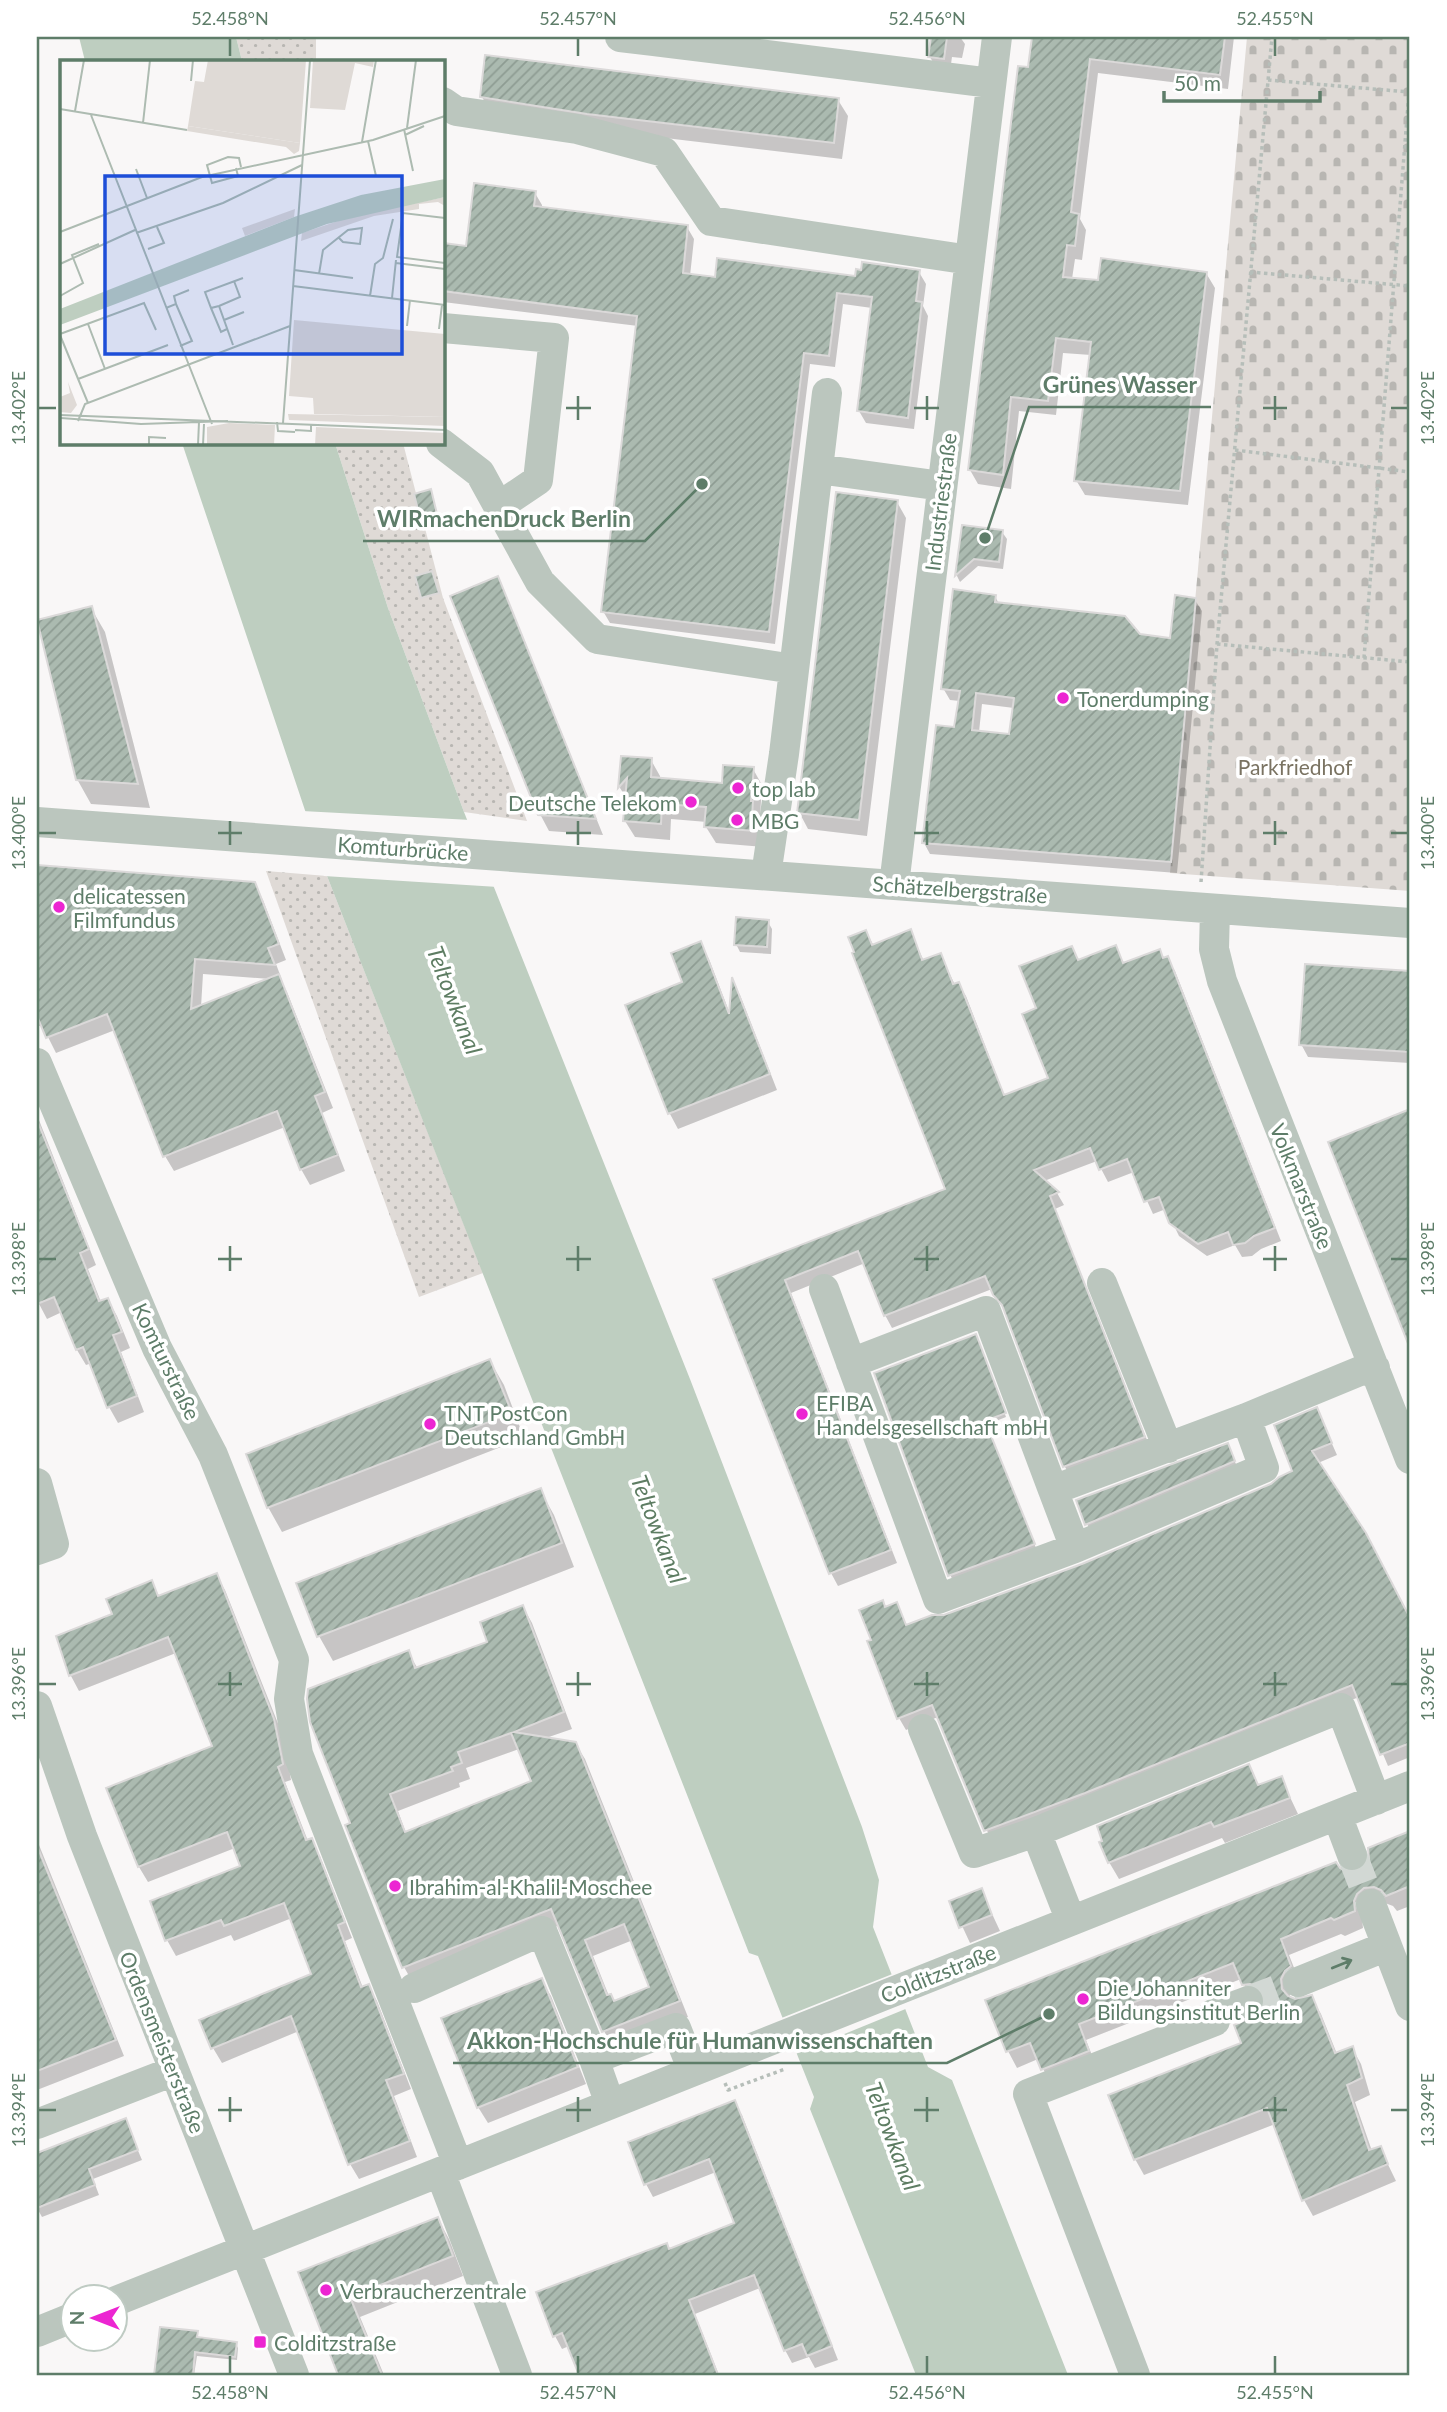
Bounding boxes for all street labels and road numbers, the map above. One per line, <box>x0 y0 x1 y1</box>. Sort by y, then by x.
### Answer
street label: Industriestraße <box>919 431 961 573</box>
street label: Komturbrücke <box>337 831 469 865</box>
street label: Schätzelbergstraße <box>872 870 1048 908</box>
street label: Volkmarstraße <box>1265 1120 1339 1252</box>
street label: Komturstraße <box>128 1299 206 1423</box>
street label: Colditzstraße <box>877 1939 999 2007</box>
street label: Ordensmeisterstraße <box>115 1947 211 2137</box>

